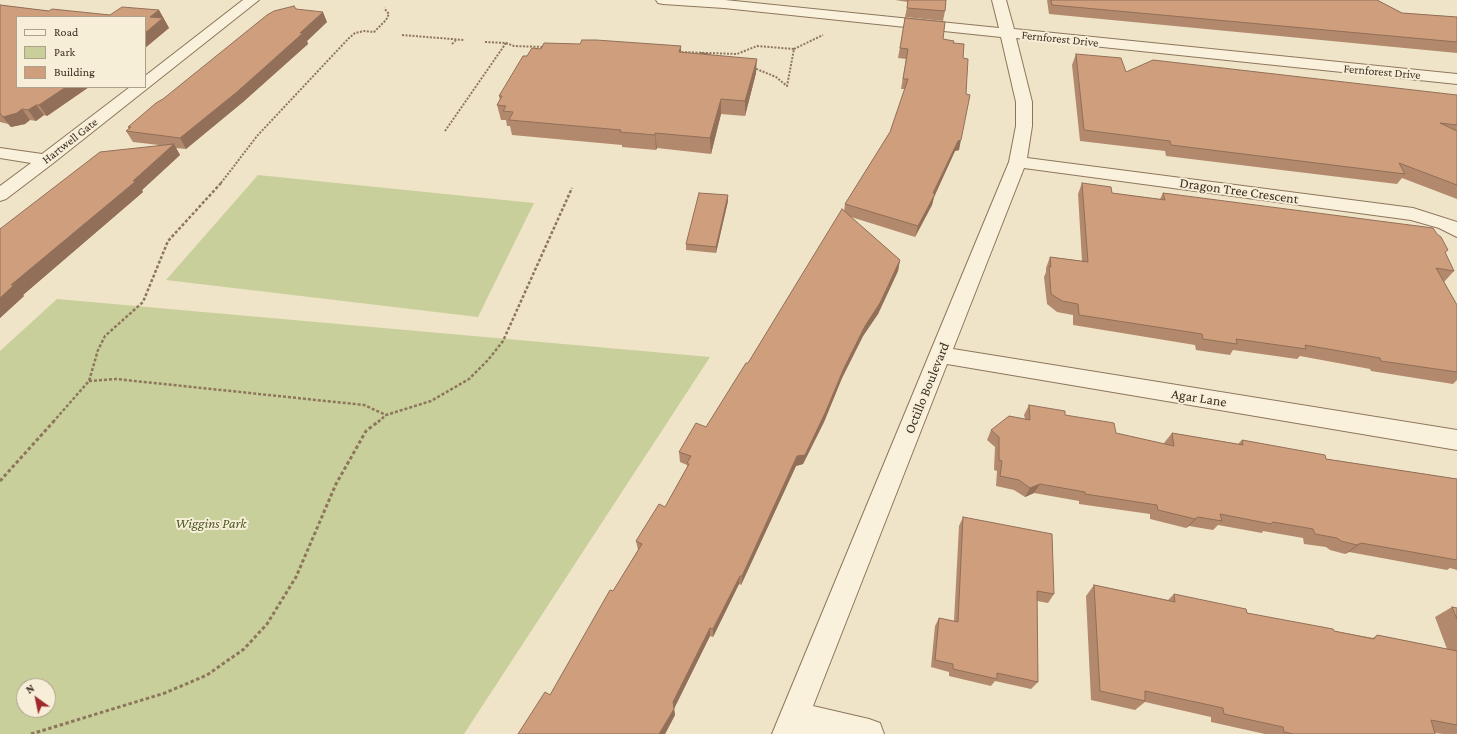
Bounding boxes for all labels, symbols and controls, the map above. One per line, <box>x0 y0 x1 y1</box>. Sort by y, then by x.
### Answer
legend <box>16 16 146 88</box>
text: Road <box>54 25 78 39</box>
street label: Fernforest Drive <box>1021 28 1099 50</box>
text: Park <box>54 45 75 59</box>
street label: Fernforest Drive <box>1343 61 1421 83</box>
text: Building <box>54 65 95 79</box>
street label: Hartwell Gate <box>39 115 101 167</box>
street label: Dragon Tree Crescent <box>1178 174 1300 208</box>
street label: Octillo Boulevard <box>901 340 953 436</box>
street label: Agar Lane <box>1170 385 1228 411</box>
park label: Wiggins Park <box>176 516 246 532</box>
north arrow <box>16 678 56 718</box>
text: N <box>24 682 36 696</box>

